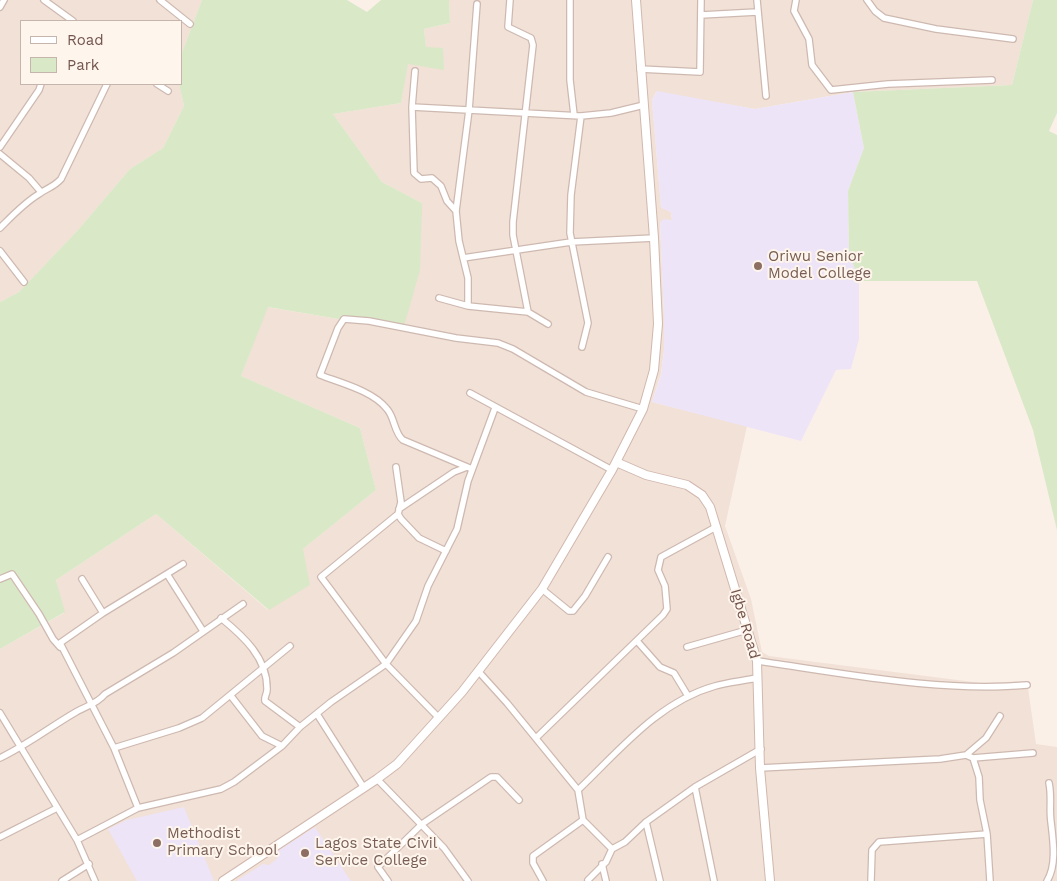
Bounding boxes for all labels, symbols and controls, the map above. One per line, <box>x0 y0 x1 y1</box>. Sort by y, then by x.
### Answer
legend <box>20 20 182 85</box>
text: Road <box>67 31 104 49</box>
text: Park <box>67 56 99 74</box>
place label: Oriwu Senior Model College <box>768 248 871 283</box>
marker: Oriwu Senior Model College <box>752 260 764 272</box>
street label: Igbe Road <box>726 587 764 661</box>
place label: Methodist Primary School <box>167 825 278 860</box>
place label: Lagos State Civil Service College <box>315 835 437 870</box>
marker: Methodist Primary School <box>151 837 163 849</box>
marker: Lagos State Civil Service College <box>299 847 311 859</box>

